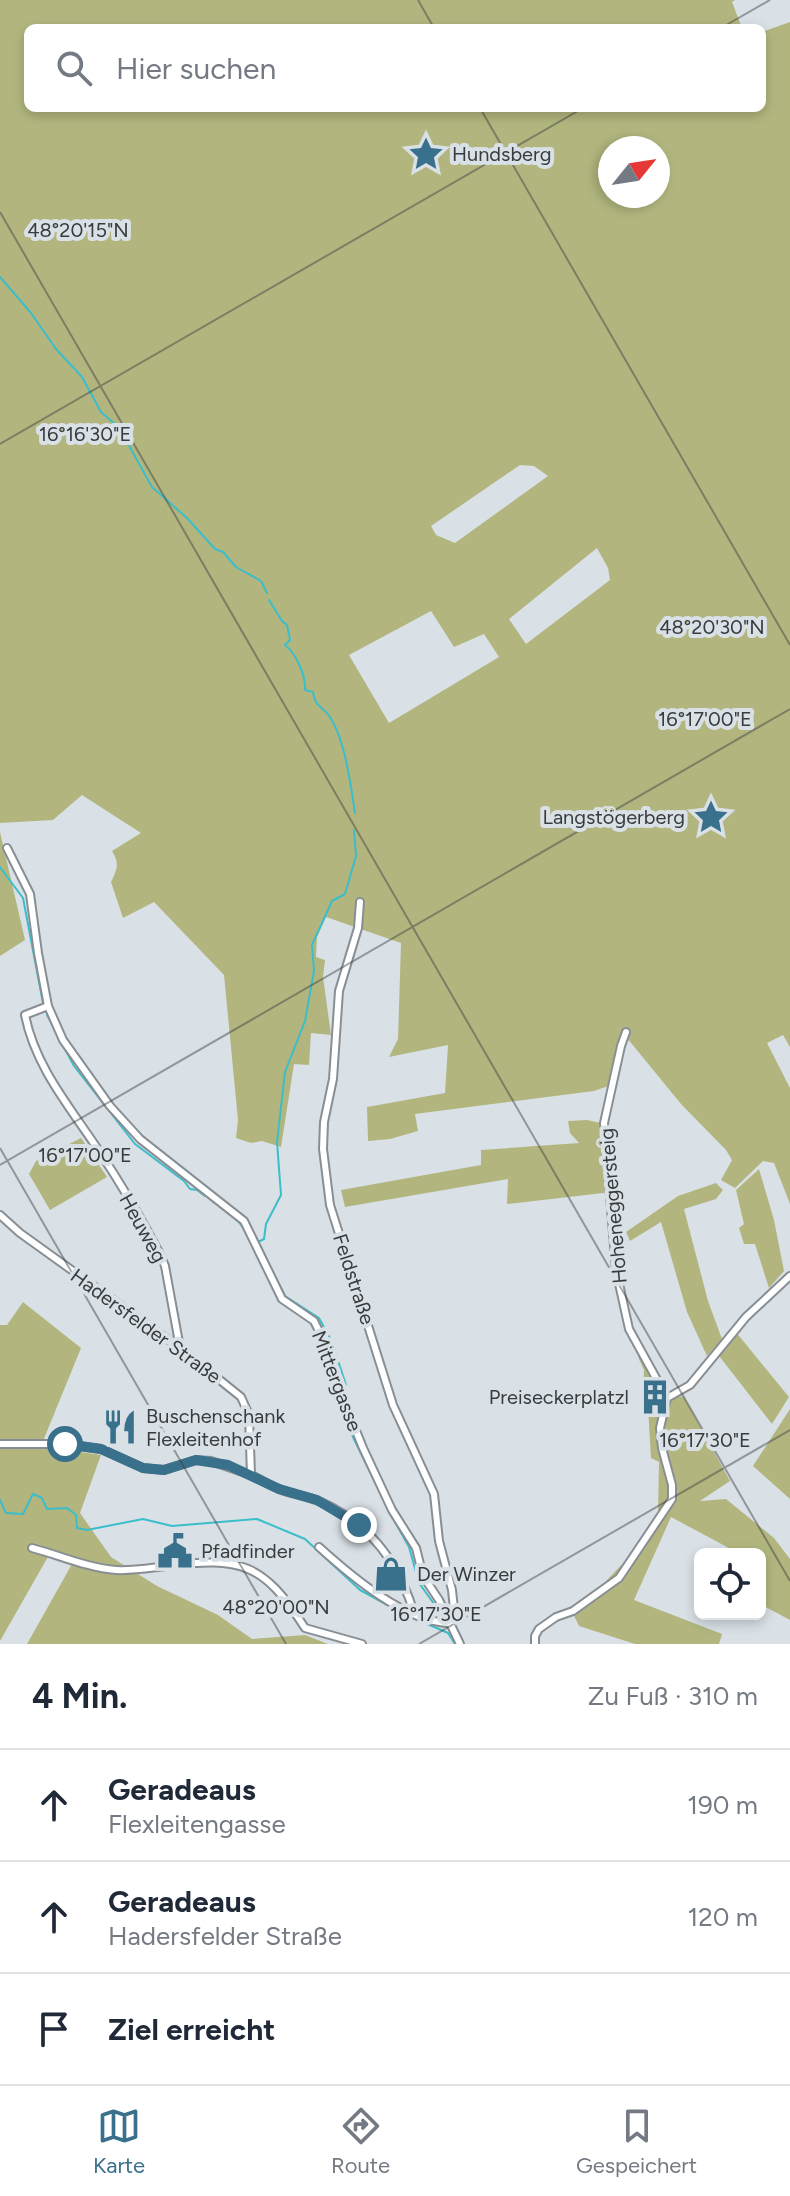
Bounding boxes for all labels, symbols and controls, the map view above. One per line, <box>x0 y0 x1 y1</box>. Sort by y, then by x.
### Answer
search box <box>24 24 766 112</box>
icon: search <box>52 46 96 90</box>
text: Hier suchen <box>116 50 276 87</box>
place icon: Hundsberg <box>407 135 445 173</box>
north arrow <box>598 136 670 208</box>
place label: Hundsberg <box>452 142 552 166</box>
text: 48°20'15"N <box>27 218 129 242</box>
text: 16°16'30"E <box>39 422 131 446</box>
text: 48°20'30"N <box>659 615 765 639</box>
text: 16°17'00"E <box>658 707 752 731</box>
place icon: Langstögerberg <box>692 798 730 836</box>
place label: Langstögerberg <box>543 805 685 829</box>
street label: Hoheneggersteig <box>594 1127 632 1285</box>
text: 16°17'00"E <box>38 1143 132 1167</box>
street label: Heuweg <box>114 1189 172 1267</box>
street label: Feldstraße <box>328 1231 380 1327</box>
street label: Hadersfelder Straße <box>66 1263 226 1389</box>
street label: Mittergasse <box>307 1327 367 1435</box>
building icon: Preiseckerplatzl <box>636 1378 674 1416</box>
place label: Preiseckerplatzl <box>489 1385 629 1409</box>
place label: Buschenschank Flexleitenhof <box>146 1404 285 1451</box>
restaurant icon: Buschenschank Flexleitenhof <box>101 1408 139 1446</box>
route start <box>47 1426 83 1462</box>
text: 16°17'30"E <box>659 1428 751 1452</box>
route end <box>341 1507 377 1543</box>
public building icon: Pfadfinder <box>156 1532 194 1570</box>
place label: Pfadfinder <box>201 1539 295 1563</box>
map controls <box>694 1548 766 1620</box>
button: locate <box>694 1548 766 1620</box>
shop icon: Der Winzer <box>372 1555 410 1593</box>
place label: Der Winzer <box>417 1562 516 1586</box>
text: 48°20'00"N <box>222 1595 330 1619</box>
text: 16°17'30"E <box>390 1602 482 1626</box>
text: 4 Min. <box>32 1676 127 1717</box>
text: Zu Fuß · 310 m <box>588 1680 758 1712</box>
text: Geradeaus <box>108 1771 256 1808</box>
icon: ahead <box>32 1783 76 1827</box>
text: 190 m <box>687 1789 758 1821</box>
text: Flexleitengasse <box>108 1808 286 1840</box>
text: Geradeaus <box>108 1883 256 1920</box>
icon: ahead <box>32 1895 76 1939</box>
text: 120 m <box>688 1901 758 1933</box>
text: Hadersfelder Straße <box>108 1920 342 1952</box>
icon: arrive <box>32 2007 76 2051</box>
text: Ziel erreicht <box>108 2011 275 2048</box>
tab: Karte <box>93 2104 145 2179</box>
tab: Route <box>331 2104 390 2179</box>
tab: Gespeichert <box>576 2104 697 2179</box>

